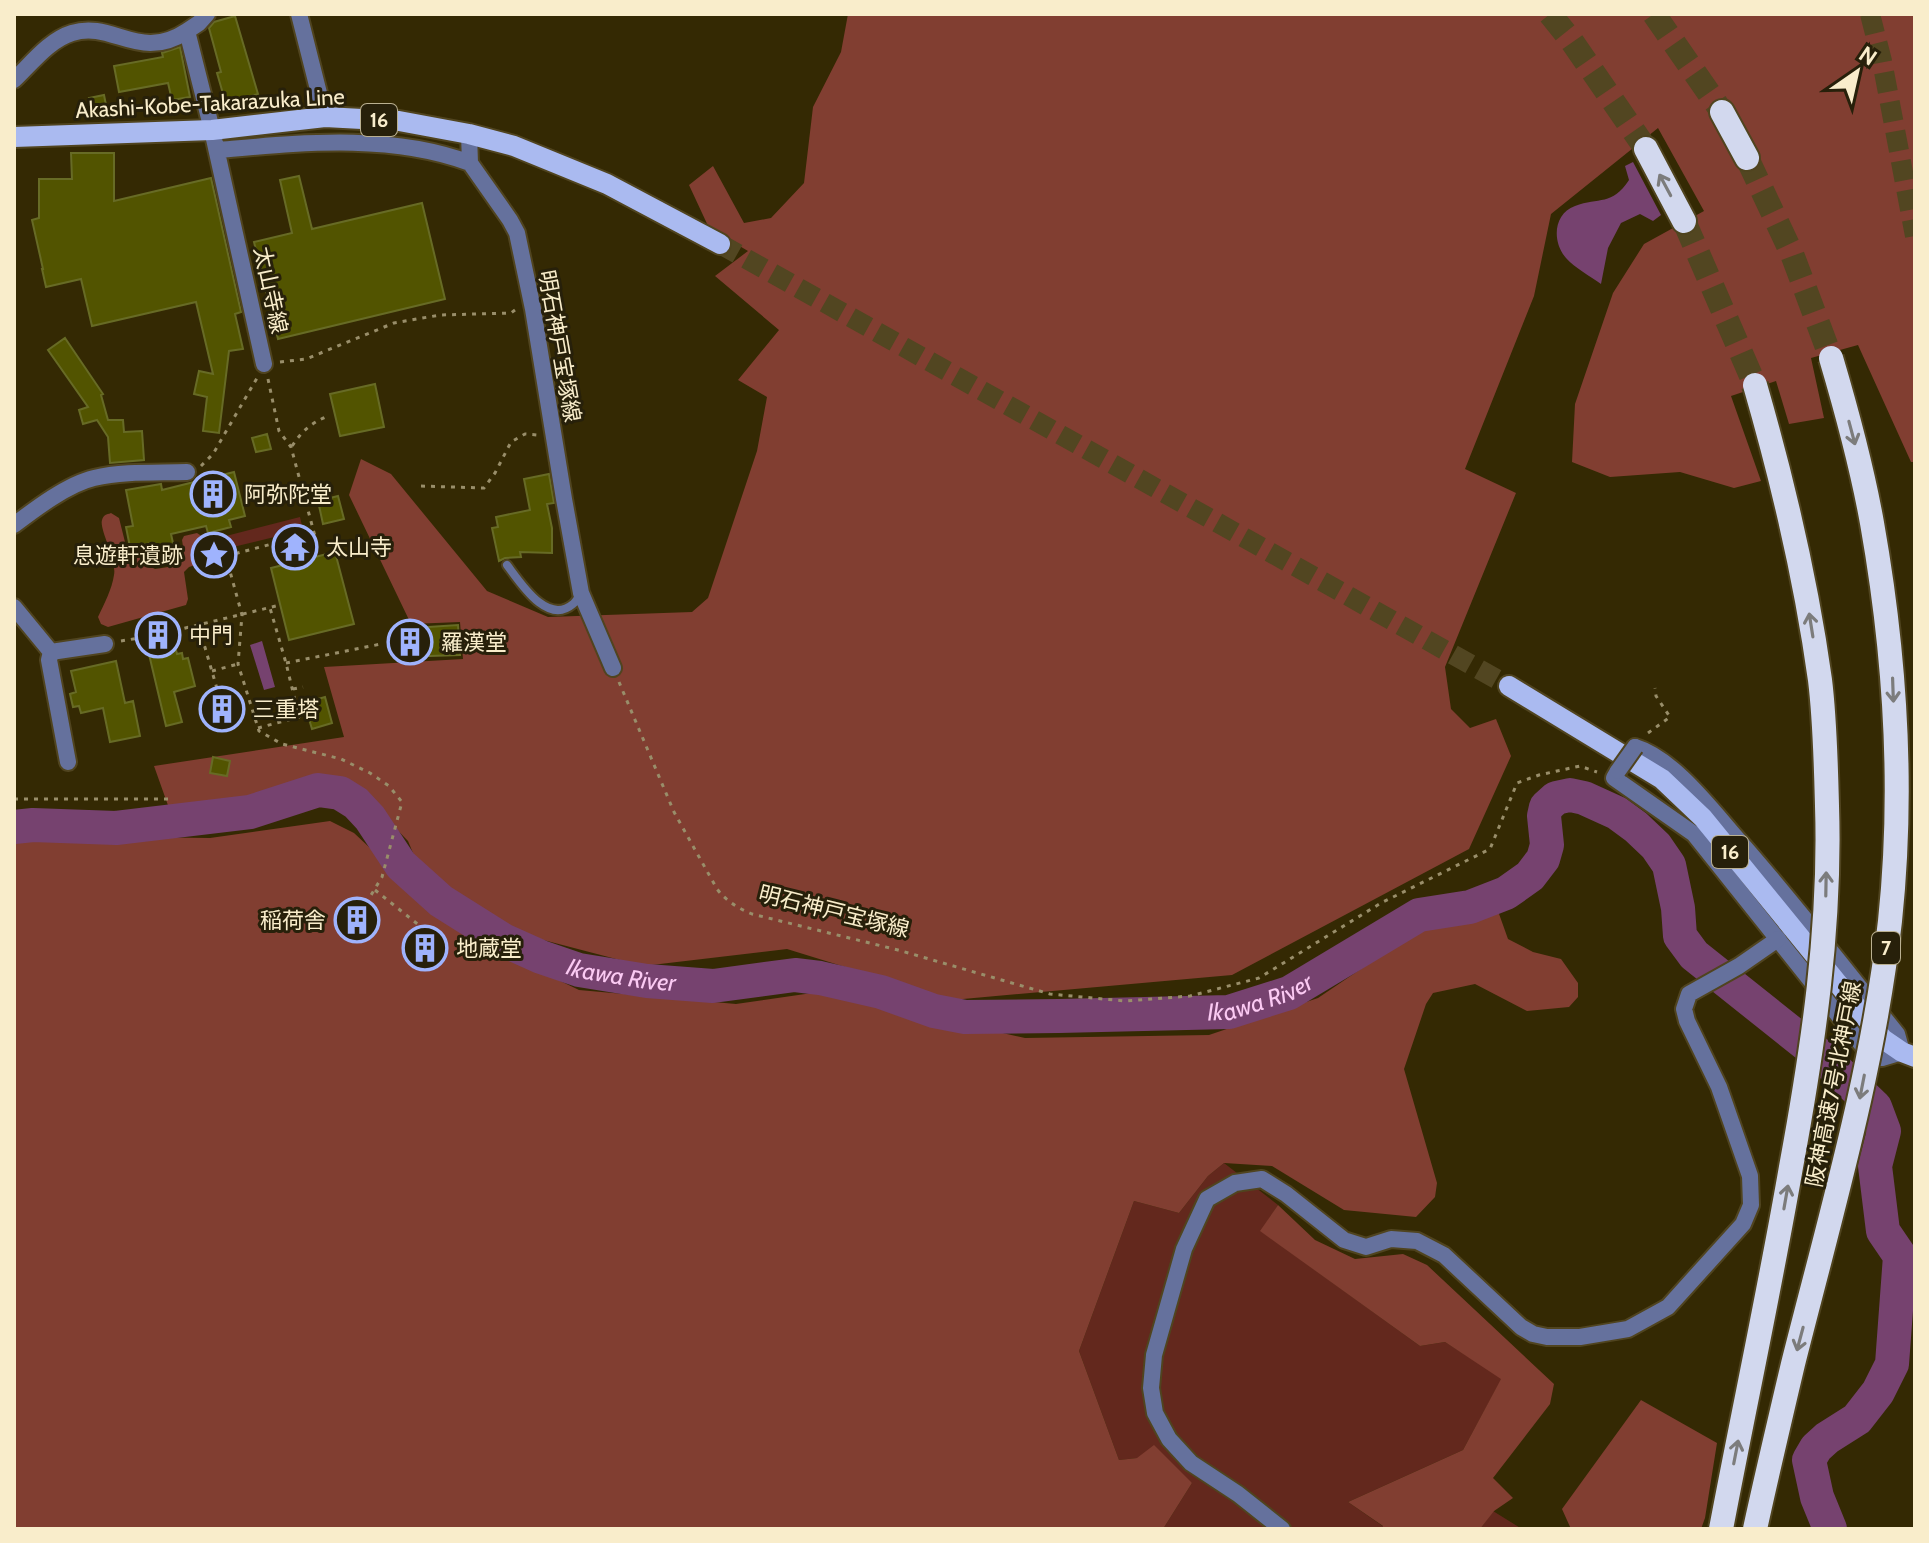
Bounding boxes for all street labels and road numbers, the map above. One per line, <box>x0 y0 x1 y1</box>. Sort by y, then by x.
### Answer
street label: Akashi-Kobe-Takarazuka Line <box>75 83 345 124</box>
road number: 16 <box>361 104 397 136</box>
street label: 太山寺線 <box>248 244 293 336</box>
street label: 明石神戸宝塚線 <box>533 268 586 424</box>
road number: 16 <box>1712 836 1748 868</box>
street label: 明石神戸宝塚線 <box>756 880 912 943</box>
road number: 7 <box>1872 932 1900 964</box>
street label: 阪神高速7号北神戸線 <box>1800 979 1867 1189</box>

